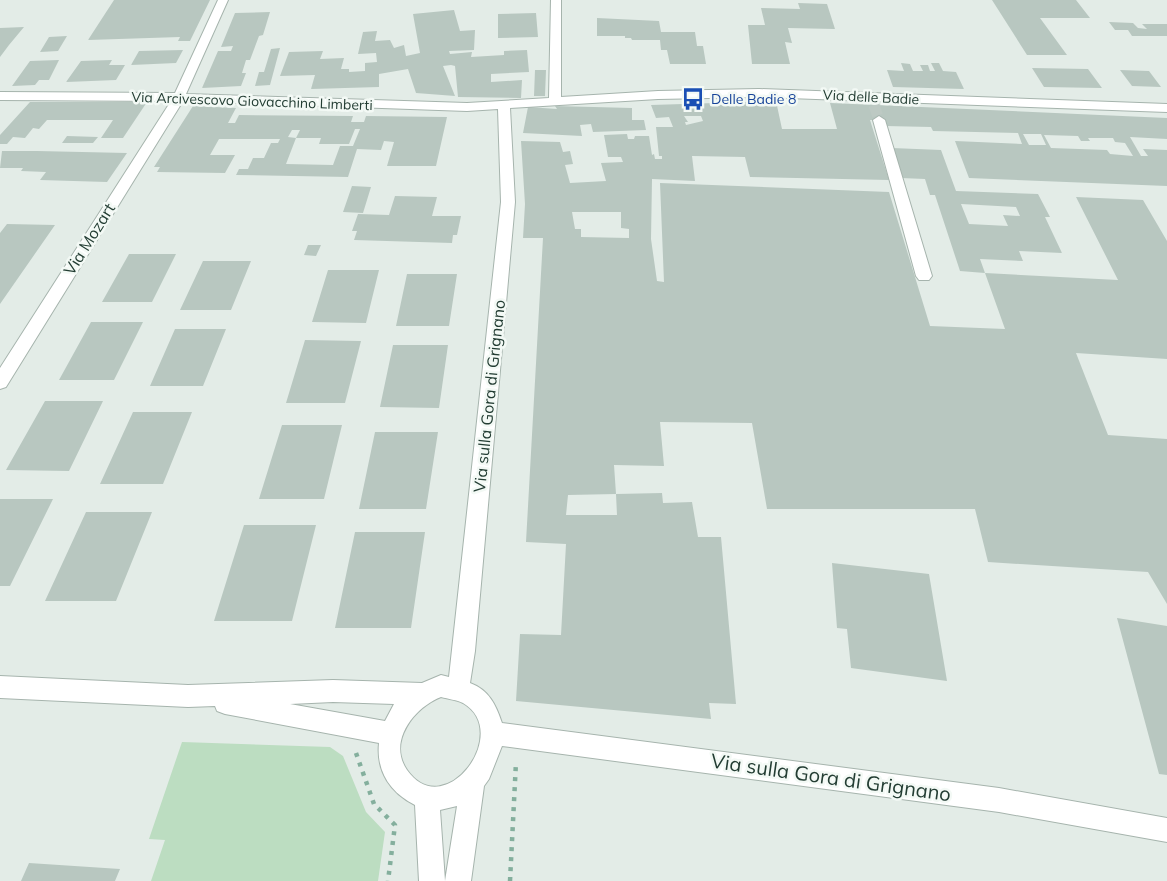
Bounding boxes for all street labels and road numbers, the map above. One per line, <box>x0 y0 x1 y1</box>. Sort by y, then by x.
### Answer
street label: Via delle Badie <box>822 85 920 109</box>
street label: Via Arcivescovo Giovacchino Limberti <box>131 88 373 114</box>
street label: Via Mozart <box>59 199 119 279</box>
street label: Via sulla Gora di Grignano <box>469 299 509 493</box>
street label: Via sulla Gora di Grignano <box>709 748 953 806</box>

